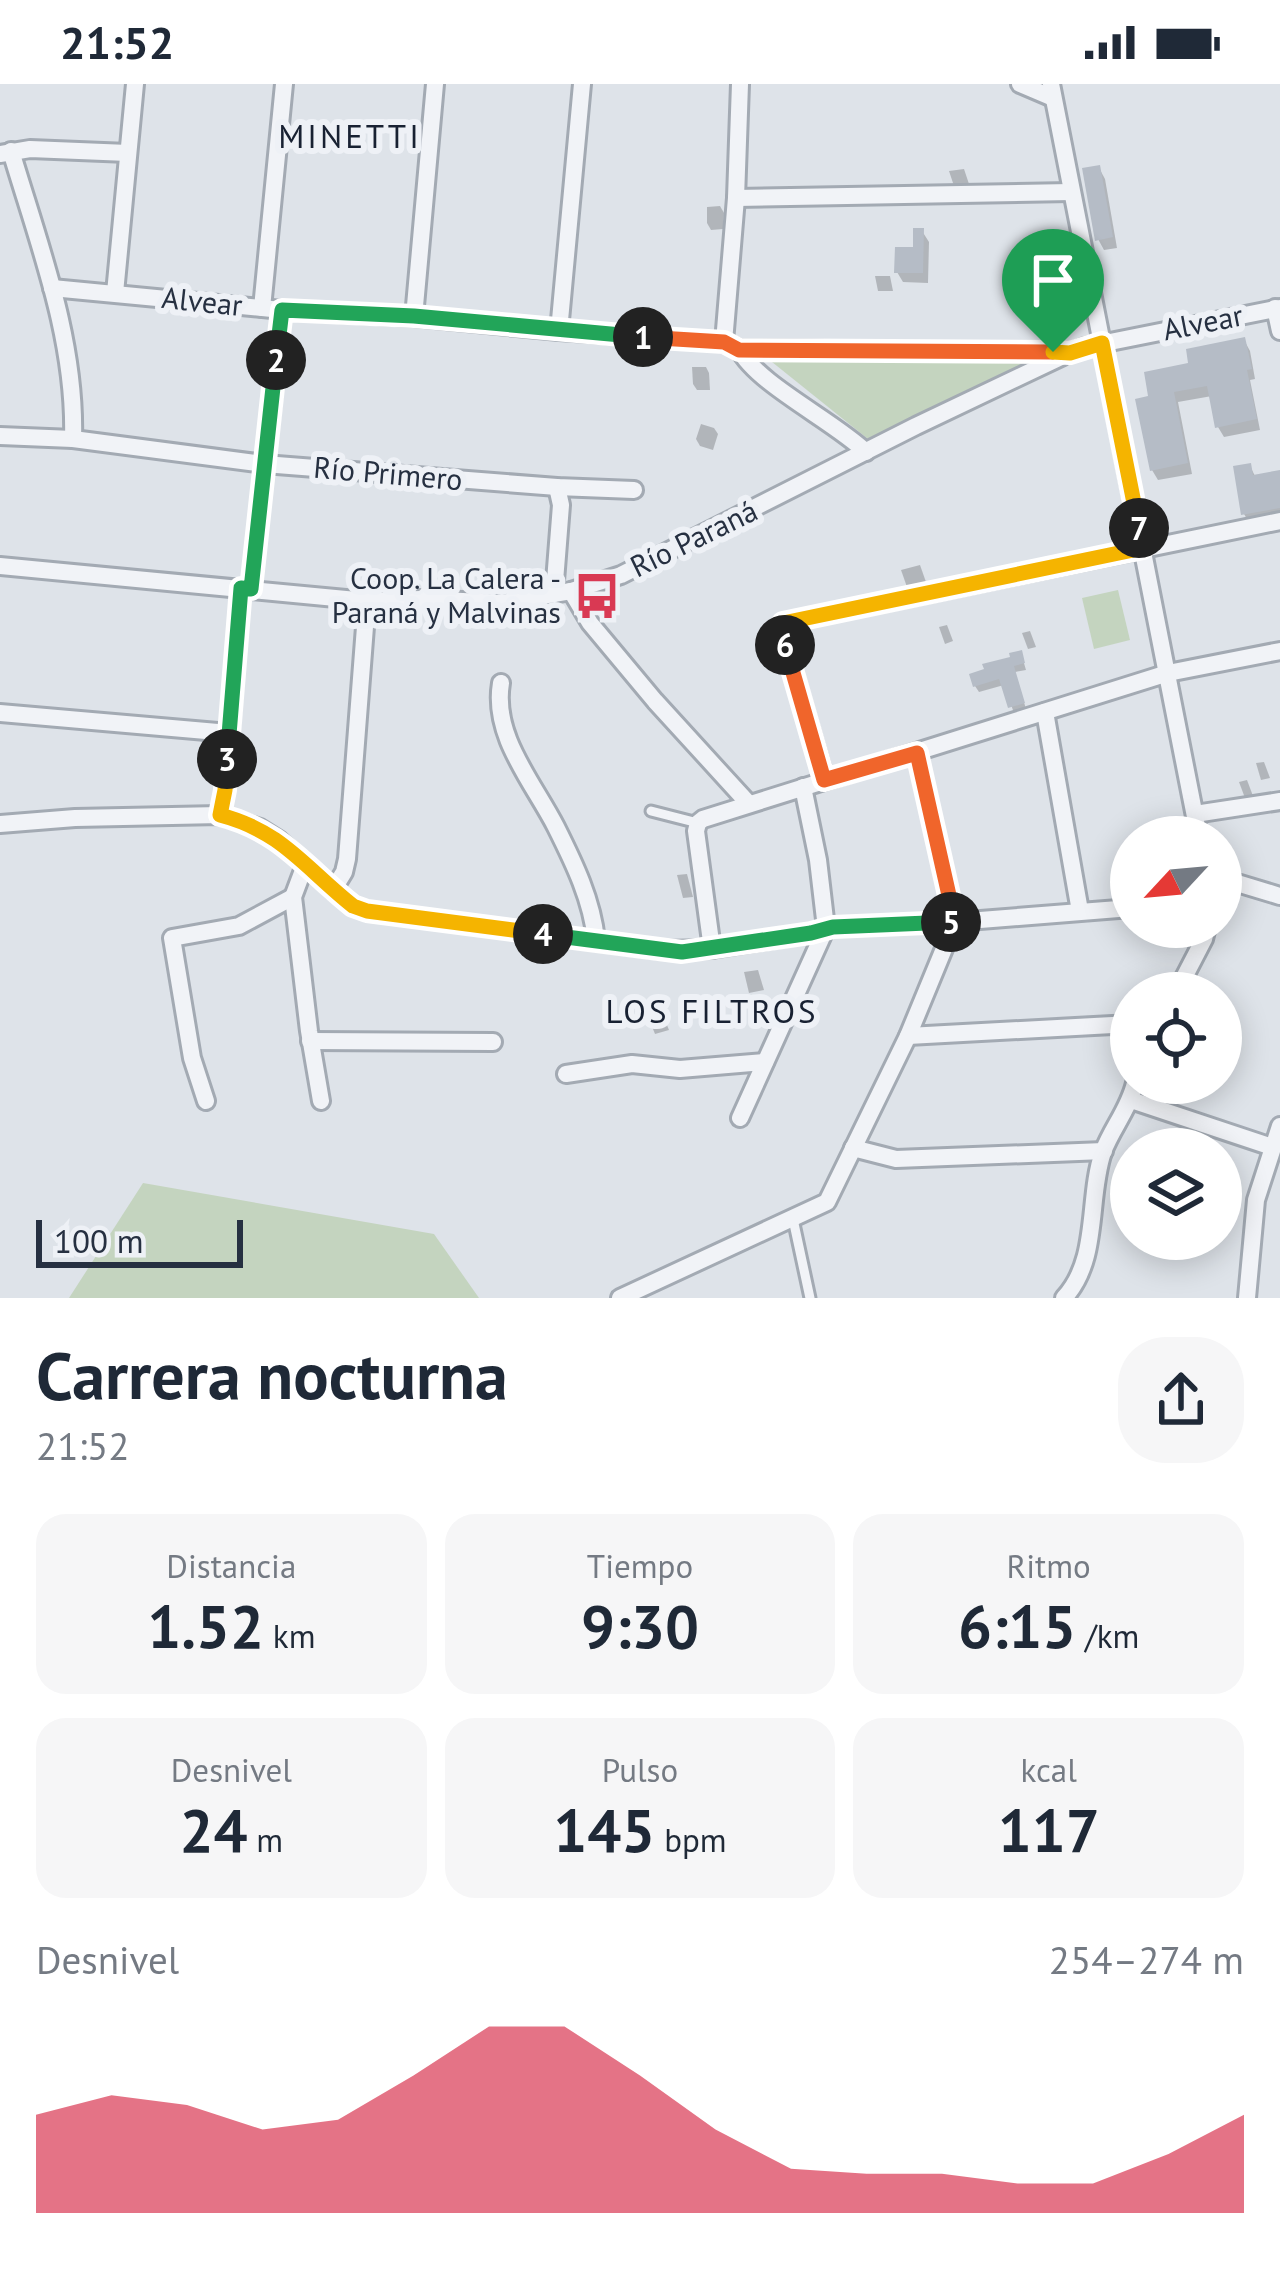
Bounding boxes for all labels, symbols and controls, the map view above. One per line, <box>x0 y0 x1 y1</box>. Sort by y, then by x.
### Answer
text: 21:52 <box>60 13 174 71</box>
district label: MINETTI <box>278 114 422 157</box>
pin <box>1002 229 1104 352</box>
icon: arrive <box>1020 247 1086 313</box>
street label: Alvear <box>160 277 244 324</box>
street label: Alvear <box>1159 295 1246 348</box>
pin: 1 <box>613 307 673 367</box>
text: 1 <box>634 315 652 358</box>
pin: 2 <box>246 330 306 390</box>
text: 2 <box>267 338 285 381</box>
street label: Río Primero <box>312 447 464 498</box>
street label: Río Paraná <box>623 490 763 585</box>
pin: 7 <box>1109 498 1169 558</box>
text: 7 <box>1130 506 1148 549</box>
place label: Coop. La Calera - Paraná y Malvinas <box>332 558 561 631</box>
bus stop icon: Coop. La Calera - Paraná y Malvinas <box>572 571 622 621</box>
pin: 6 <box>755 615 815 675</box>
text: 6 <box>776 623 794 666</box>
pin: 3 <box>197 729 257 789</box>
text: 3 <box>218 737 236 780</box>
north arrow <box>1110 816 1242 948</box>
map controls <box>1110 816 1242 1260</box>
pin: 5 <box>921 892 981 952</box>
text: 5 <box>942 900 960 943</box>
pin: 4 <box>513 904 573 964</box>
text: 4 <box>534 912 552 955</box>
button: locate <box>1110 972 1242 1104</box>
district label: LOS FILTROS <box>605 989 819 1032</box>
button: layers <box>1110 1128 1242 1260</box>
scale bar <box>36 1214 243 1267</box>
text: 100 m <box>54 1219 144 1262</box>
text: Carrera nocturna <box>36 1332 508 1417</box>
button: share <box>1118 1337 1244 1463</box>
text: 21:52 <box>36 1420 130 1471</box>
text: Distancia <box>166 1544 296 1587</box>
text: Tiempo <box>587 1544 693 1587</box>
text: Ritmo <box>1007 1544 1091 1587</box>
text: 1.52 <box>147 1587 264 1665</box>
text: 9:30 <box>581 1587 699 1665</box>
text: 6:15 <box>958 1587 1076 1665</box>
text: km <box>264 1614 315 1657</box>
text: /km <box>1076 1614 1139 1657</box>
text: Desnivel <box>171 1748 292 1791</box>
text: Pulso <box>602 1748 678 1791</box>
text: kcal <box>1021 1748 1077 1791</box>
text: 24 <box>180 1791 248 1869</box>
text: 145 <box>553 1791 655 1869</box>
text: 117 <box>998 1791 1100 1869</box>
text: m <box>248 1818 283 1861</box>
text: bpm <box>655 1818 727 1861</box>
text: Desnivel <box>36 1934 179 1985</box>
text: 254–274 m <box>1049 1934 1244 1985</box>

